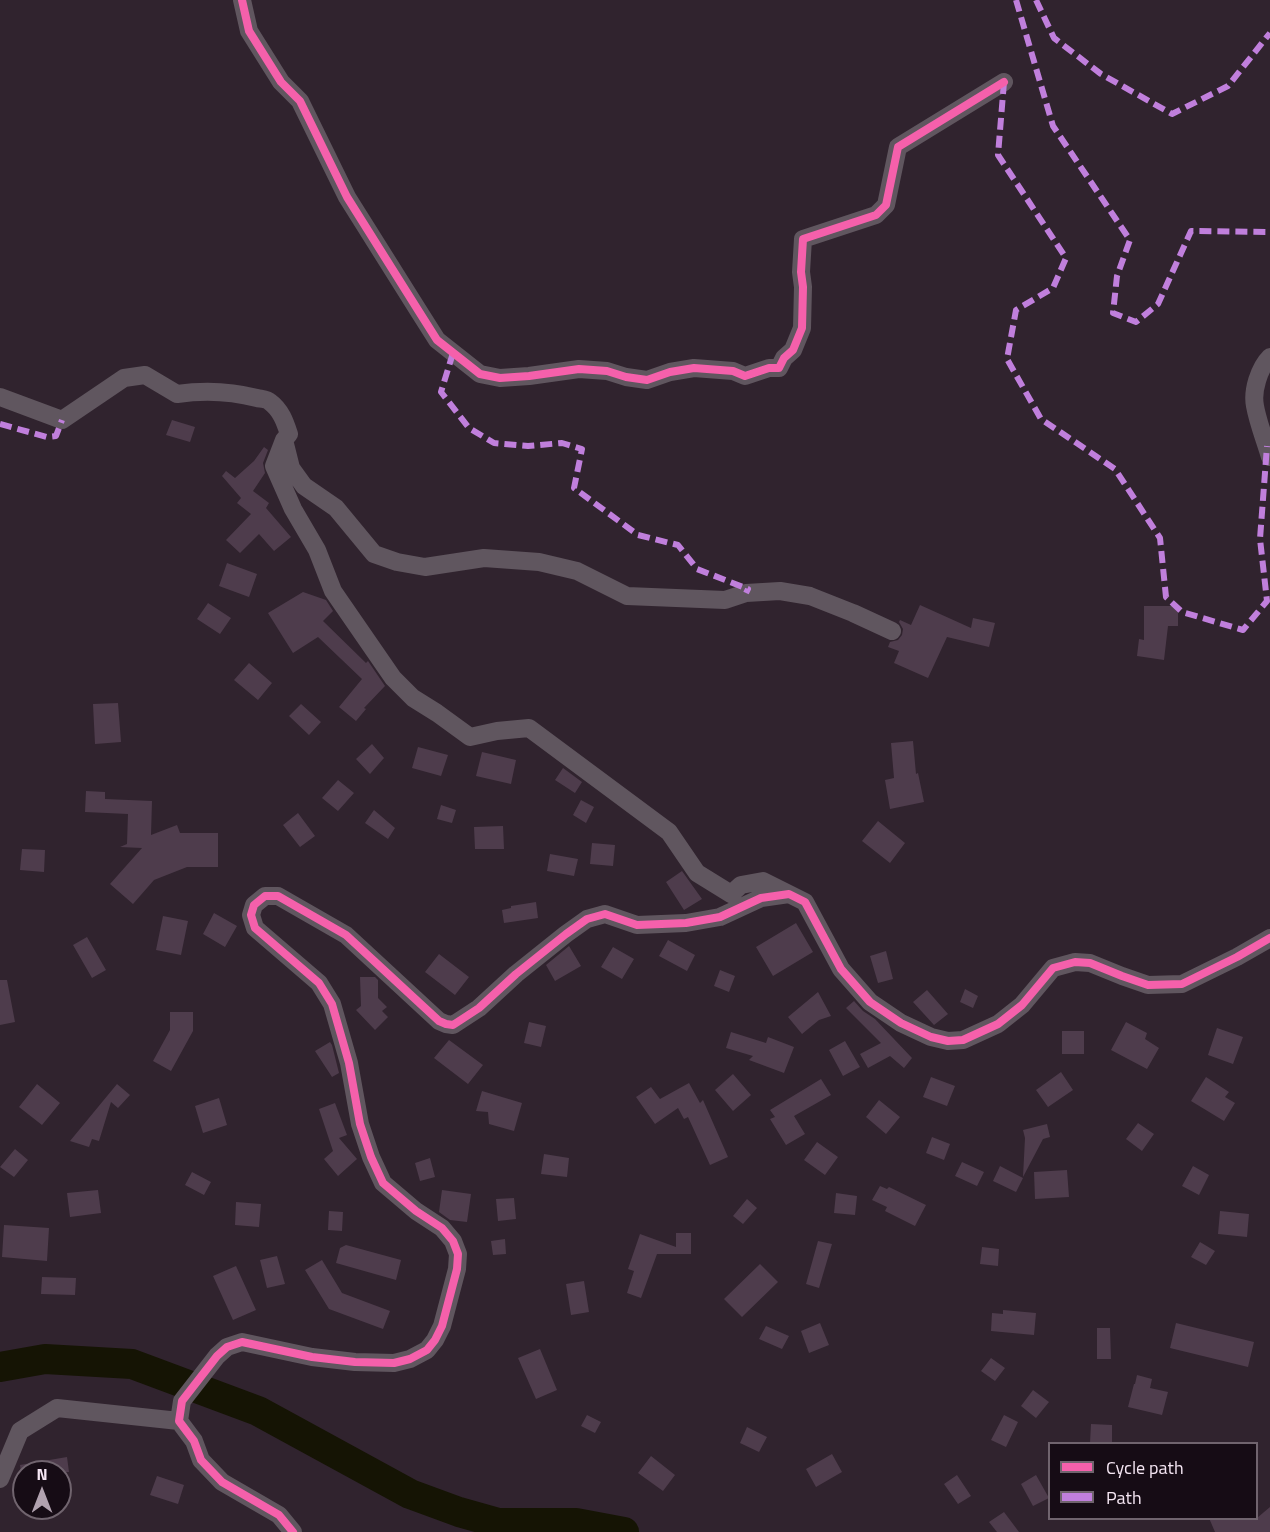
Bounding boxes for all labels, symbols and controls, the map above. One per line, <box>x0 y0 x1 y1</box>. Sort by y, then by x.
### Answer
legend <box>1048 1442 1258 1520</box>
text: Cycle path <box>1106 1454 1184 1481</box>
north arrow <box>12 1460 72 1520</box>
text: N <box>36 1462 48 1486</box>
text: Path <box>1106 1484 1142 1511</box>

